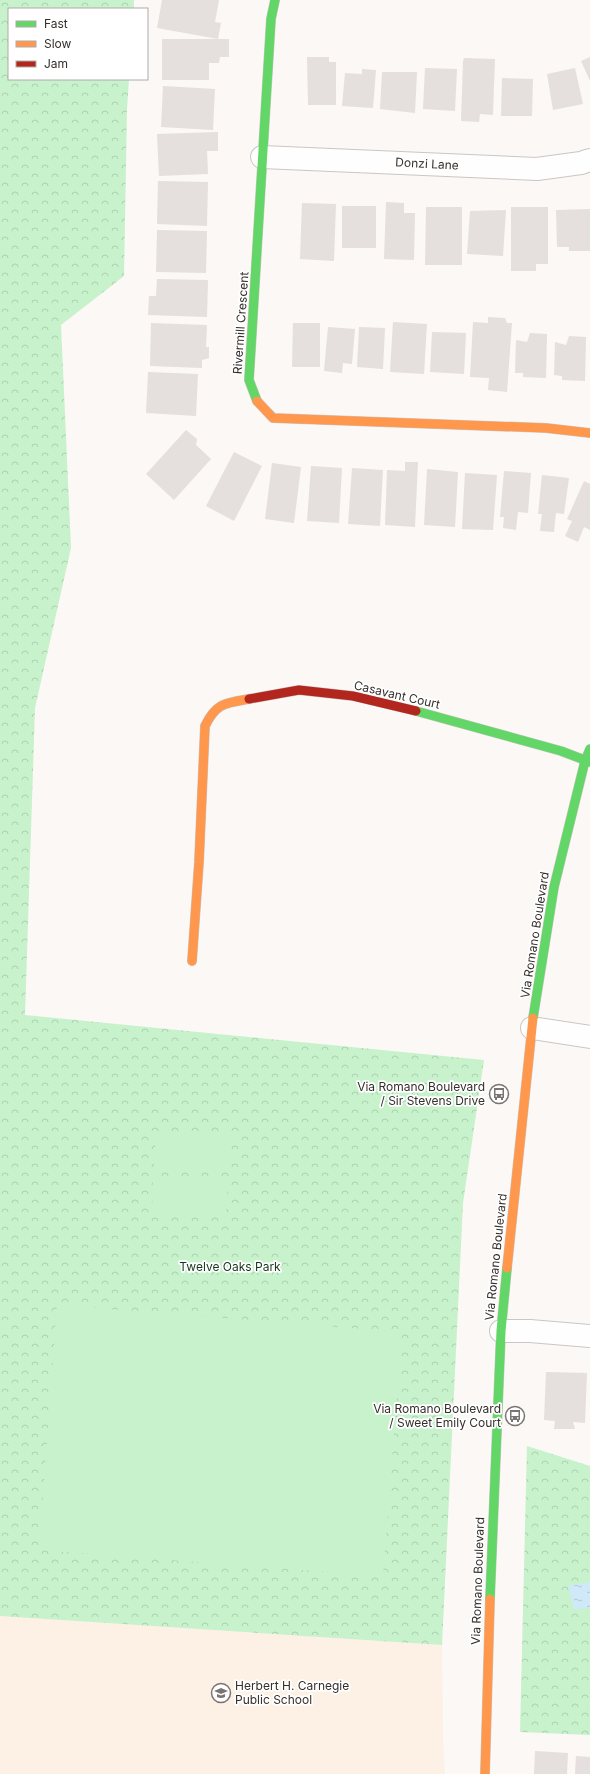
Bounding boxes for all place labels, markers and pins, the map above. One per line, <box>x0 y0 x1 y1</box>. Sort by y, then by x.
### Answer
place label: Via Romano Boulevard / Sir Stevens Drive <box>357 1079 485 1108</box>
bus stop icon: Via Romano Boulevard / Sir Stevens Drive <box>488 1083 510 1105</box>
place label: Via Romano Boulevard / Sweet Emily Court <box>373 1401 501 1430</box>
bus stop icon: Via Romano Boulevard / Sweet Emily Court <box>504 1405 526 1427</box>
place label: Herbert H. Carnegie Public School <box>235 1678 349 1707</box>
school or university icon: Herbert H. Carnegie Public School <box>210 1682 232 1704</box>

